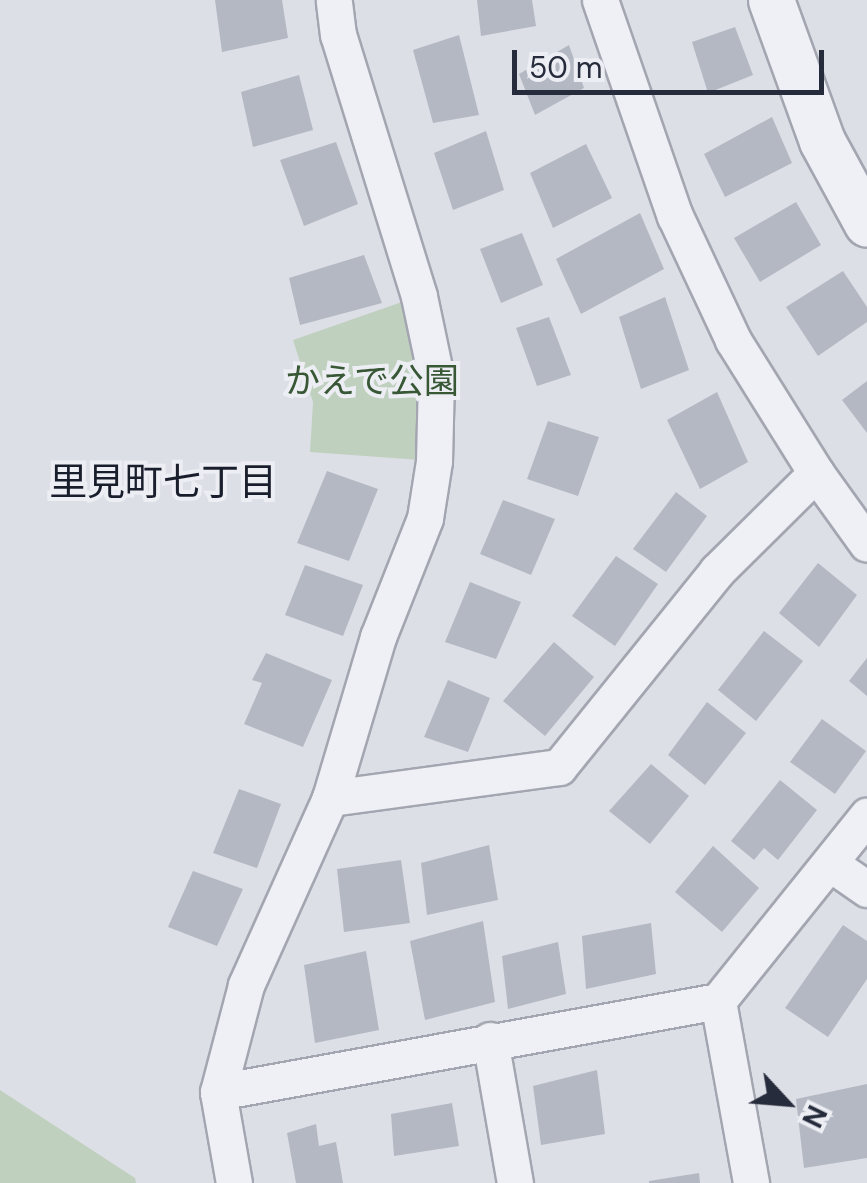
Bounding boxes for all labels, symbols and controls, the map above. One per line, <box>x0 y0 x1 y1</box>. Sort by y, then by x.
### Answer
scale bar <box>517 30 830 92</box>
text: 50 m <box>529 48 603 87</box>
park label: かえで公園 <box>285 360 459 402</box>
district label: 里見町七丁目 <box>49 460 277 506</box>
north arrow <box>737 1053 837 1153</box>
text: N <box>793 1099 836 1134</box>

